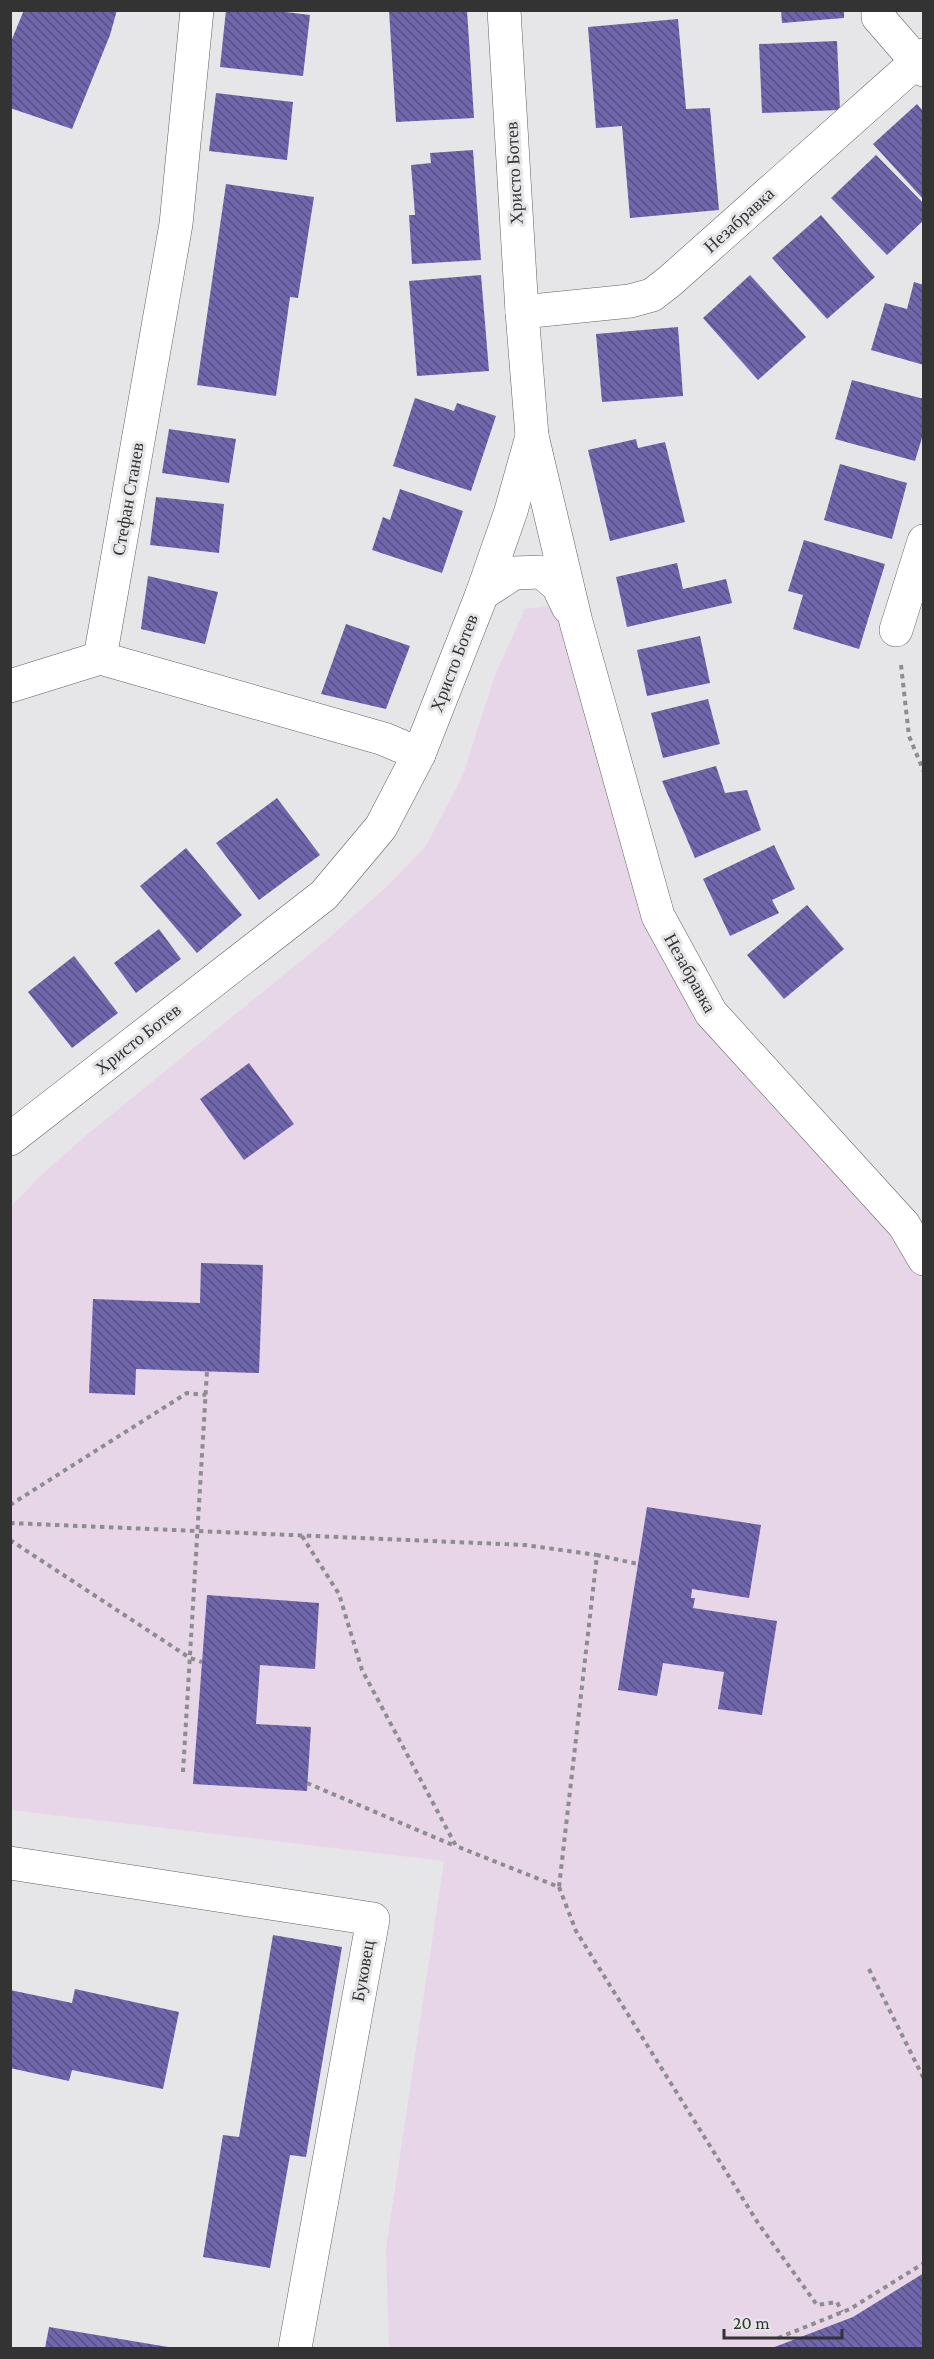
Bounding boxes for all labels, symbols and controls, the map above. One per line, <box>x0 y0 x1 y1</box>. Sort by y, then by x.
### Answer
street label: Христо Ботев <box>501 121 527 225</box>
street label: Незабравка <box>700 183 778 257</box>
street label: Стефан Станев <box>108 441 148 557</box>
street label: Христо Ботев <box>426 611 482 715</box>
street label: Незабравка <box>660 930 720 1016</box>
street label: Христо Ботев <box>91 999 185 1079</box>
street label: Буковец <box>348 1939 378 2003</box>
scale bar <box>724 2302 842 2340</box>
text: 20 m <box>733 2313 770 2333</box>

